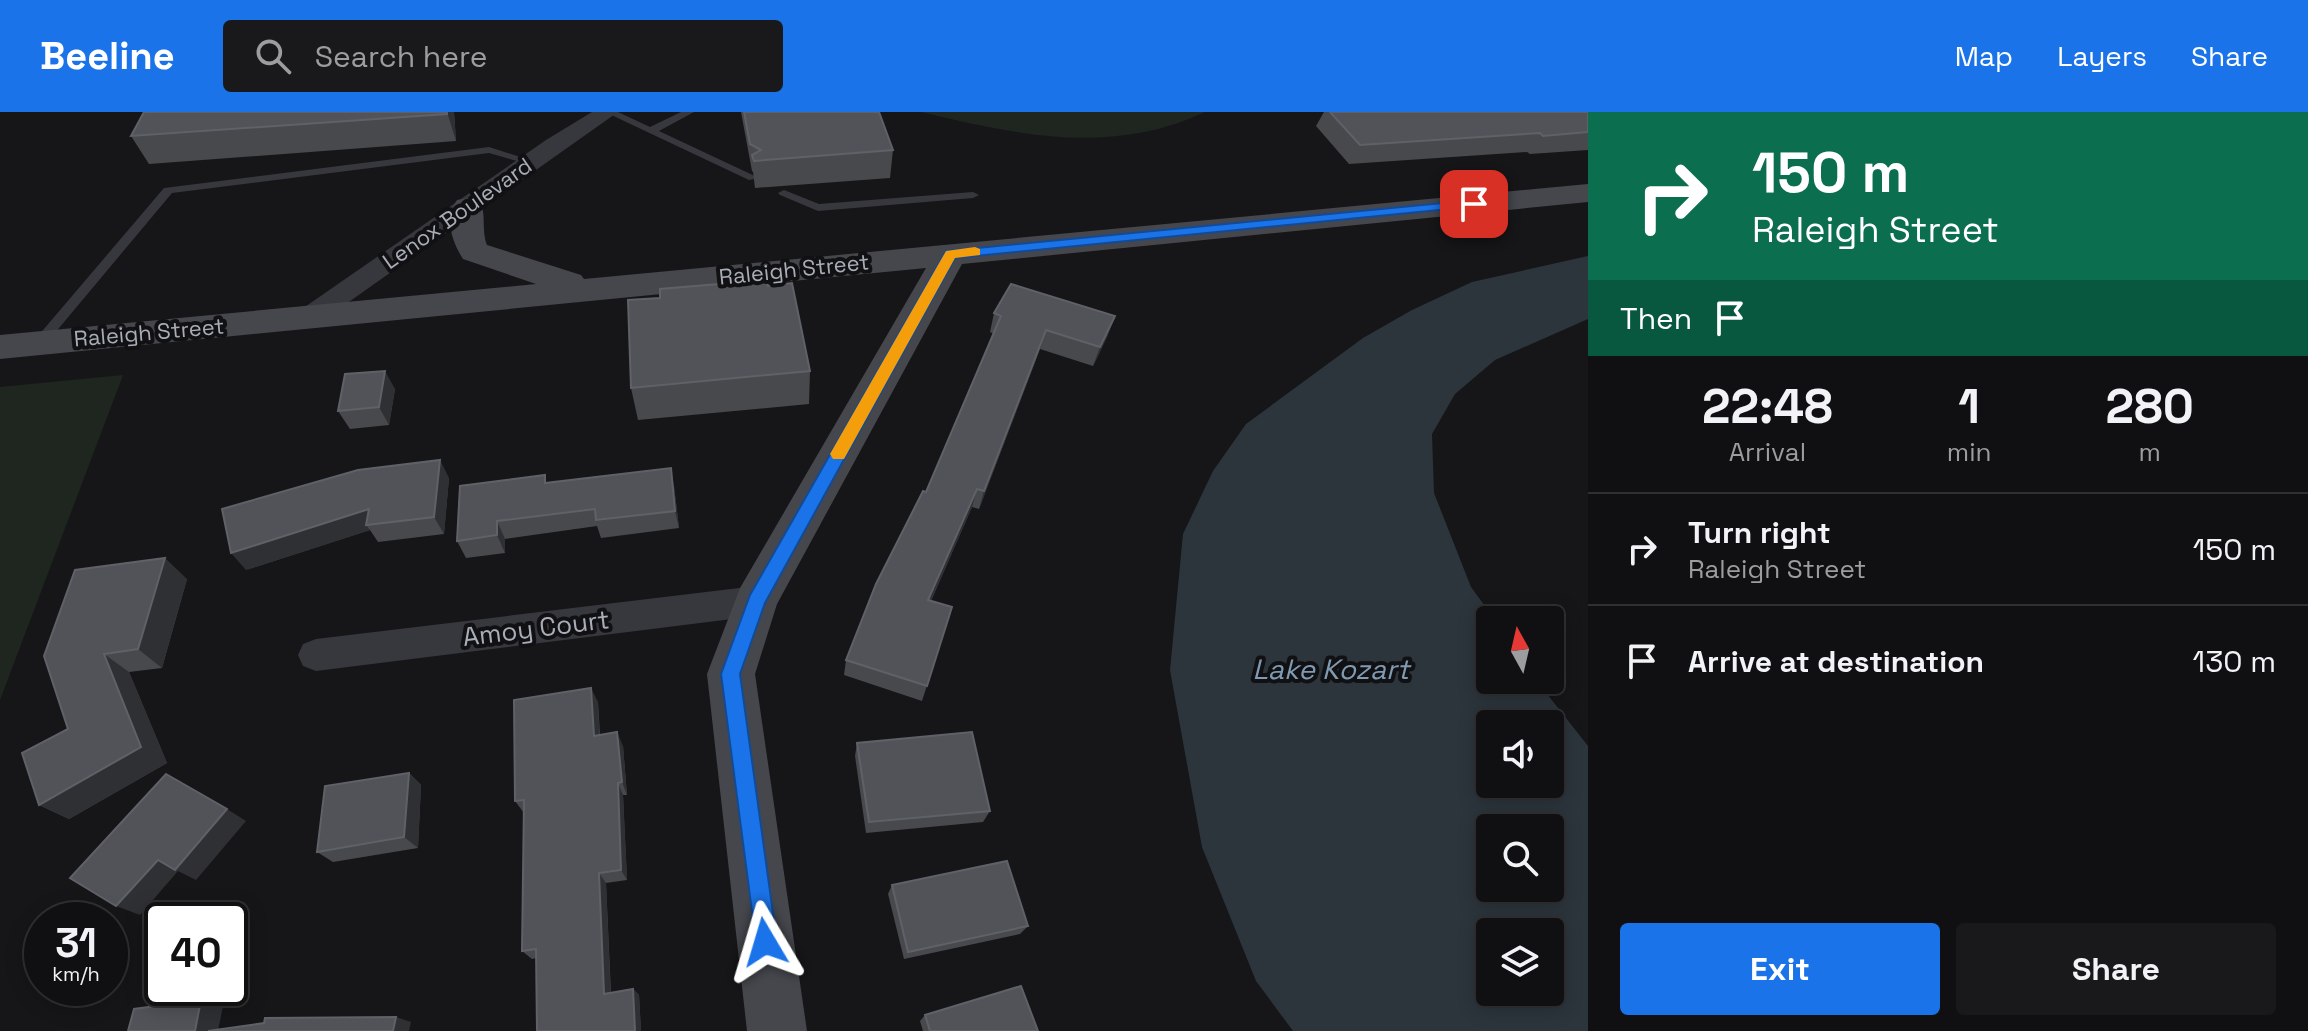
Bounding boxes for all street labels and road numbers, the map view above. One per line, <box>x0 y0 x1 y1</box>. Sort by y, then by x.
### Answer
street label: Lenox Boulevard <box>377 151 537 275</box>
street label: Raleigh Street <box>718 247 870 291</box>
street label: Raleigh Street <box>73 311 225 353</box>
street label: Amoy Court <box>461 602 611 654</box>

